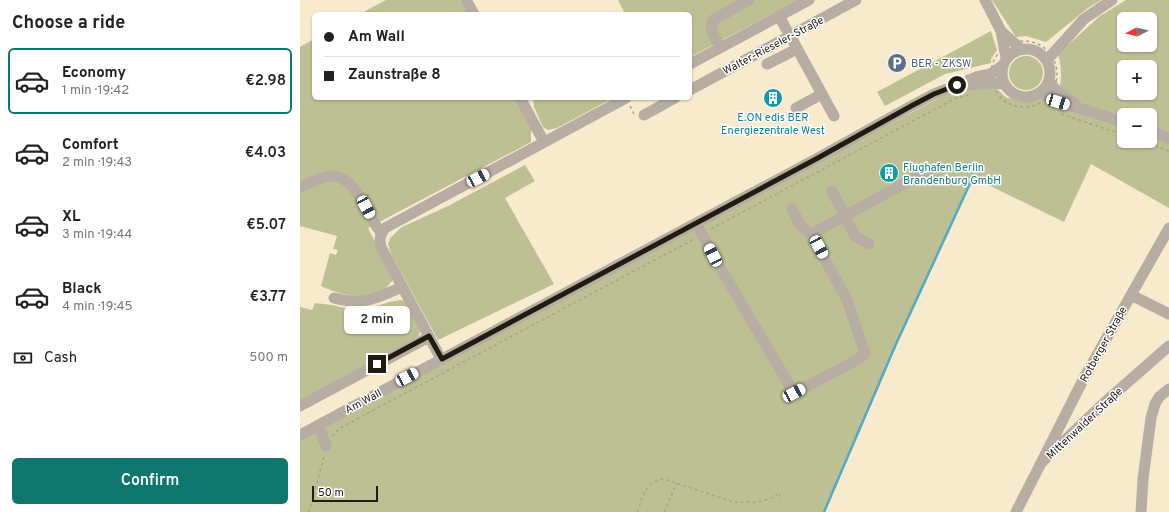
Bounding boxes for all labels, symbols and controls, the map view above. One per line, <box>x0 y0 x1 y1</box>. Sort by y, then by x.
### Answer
text: Choose a ride <box>12 12 125 35</box>
north arrow <box>1117 12 1157 52</box>
map controls <box>1117 12 1157 148</box>
street label: Walter-Rieseler-Straße <box>721 13 826 78</box>
text: Am Wall <box>348 28 405 47</box>
parking icon: BER - ZKSW <box>886 52 908 74</box>
place label: BER - ZKSW <box>911 57 971 71</box>
button: + <box>1117 60 1157 100</box>
icon: car <box>14 63 50 99</box>
text: Economy <box>62 64 126 83</box>
text: Zaunstraße 8 <box>348 66 441 85</box>
text: €2.98 <box>245 72 286 91</box>
route start <box>948 76 966 94</box>
text: 1 min · 19:42 <box>62 83 129 99</box>
building icon: E.ON edis BER Energiezentrale West <box>762 87 784 109</box>
car <box>1045 93 1071 111</box>
button: − <box>1117 108 1157 148</box>
place label: E.ON edis BER Energiezentrale West <box>721 111 825 138</box>
icon: car <box>14 135 50 171</box>
text: Comfort <box>62 136 119 155</box>
text: €4.03 <box>245 144 286 163</box>
text: 2 min · 19:43 <box>62 155 132 171</box>
place label: Flughafen Berlin Brandenburg GmbH <box>903 161 1001 188</box>
building icon: Flughafen Berlin Brandenburg GmbH <box>878 162 900 184</box>
car <box>465 167 491 189</box>
car <box>355 194 377 220</box>
icon: car <box>14 207 50 243</box>
text: XL <box>62 208 80 227</box>
text: €5.07 <box>246 216 286 235</box>
text: 3 min · 19:44 <box>62 227 132 243</box>
car <box>808 234 830 260</box>
car <box>702 242 724 268</box>
icon: car <box>14 279 50 315</box>
text: Black <box>62 280 102 299</box>
text: €3.77 <box>249 288 286 307</box>
text: 4 min · 19:45 <box>62 299 133 315</box>
street label: Rotberger Straße <box>1077 304 1131 385</box>
callout: 2 min <box>344 306 410 334</box>
text: 2 min <box>360 312 394 328</box>
icon: cash <box>12 347 34 369</box>
text: Cash <box>44 349 77 368</box>
text: 500 m <box>249 350 288 366</box>
route end <box>368 355 386 373</box>
car <box>394 366 420 388</box>
car <box>781 382 807 404</box>
street label: Mittenwalder Straße <box>1044 385 1126 463</box>
street label: Am Wall <box>343 386 384 417</box>
button: Confirm <box>12 458 288 504</box>
scale bar <box>312 484 378 503</box>
text: 50 m <box>318 486 344 500</box>

